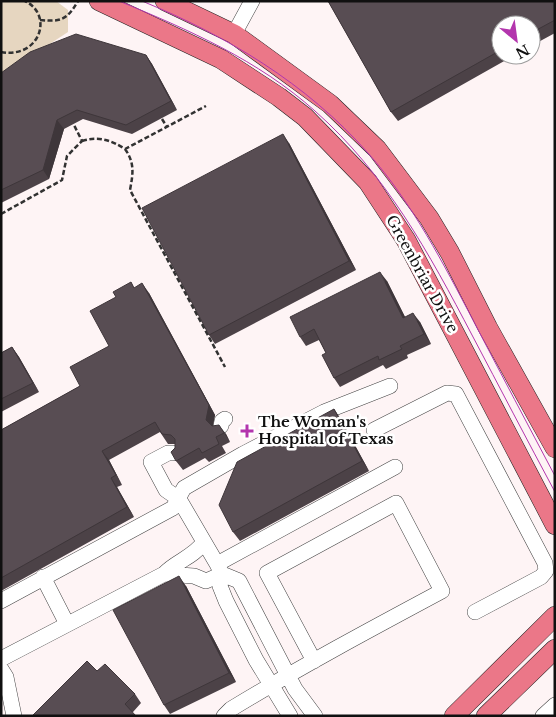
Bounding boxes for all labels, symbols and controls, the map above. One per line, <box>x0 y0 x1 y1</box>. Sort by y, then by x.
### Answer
north arrow <box>491 15 541 65</box>
text: N <box>512 40 532 62</box>
street label: Greenbriar Drive <box>382 211 463 336</box>
place label: The Woman's Hospital of Texas <box>258 412 393 448</box>
marker: The Woman's Hospital of Texas <box>240 424 254 438</box>

